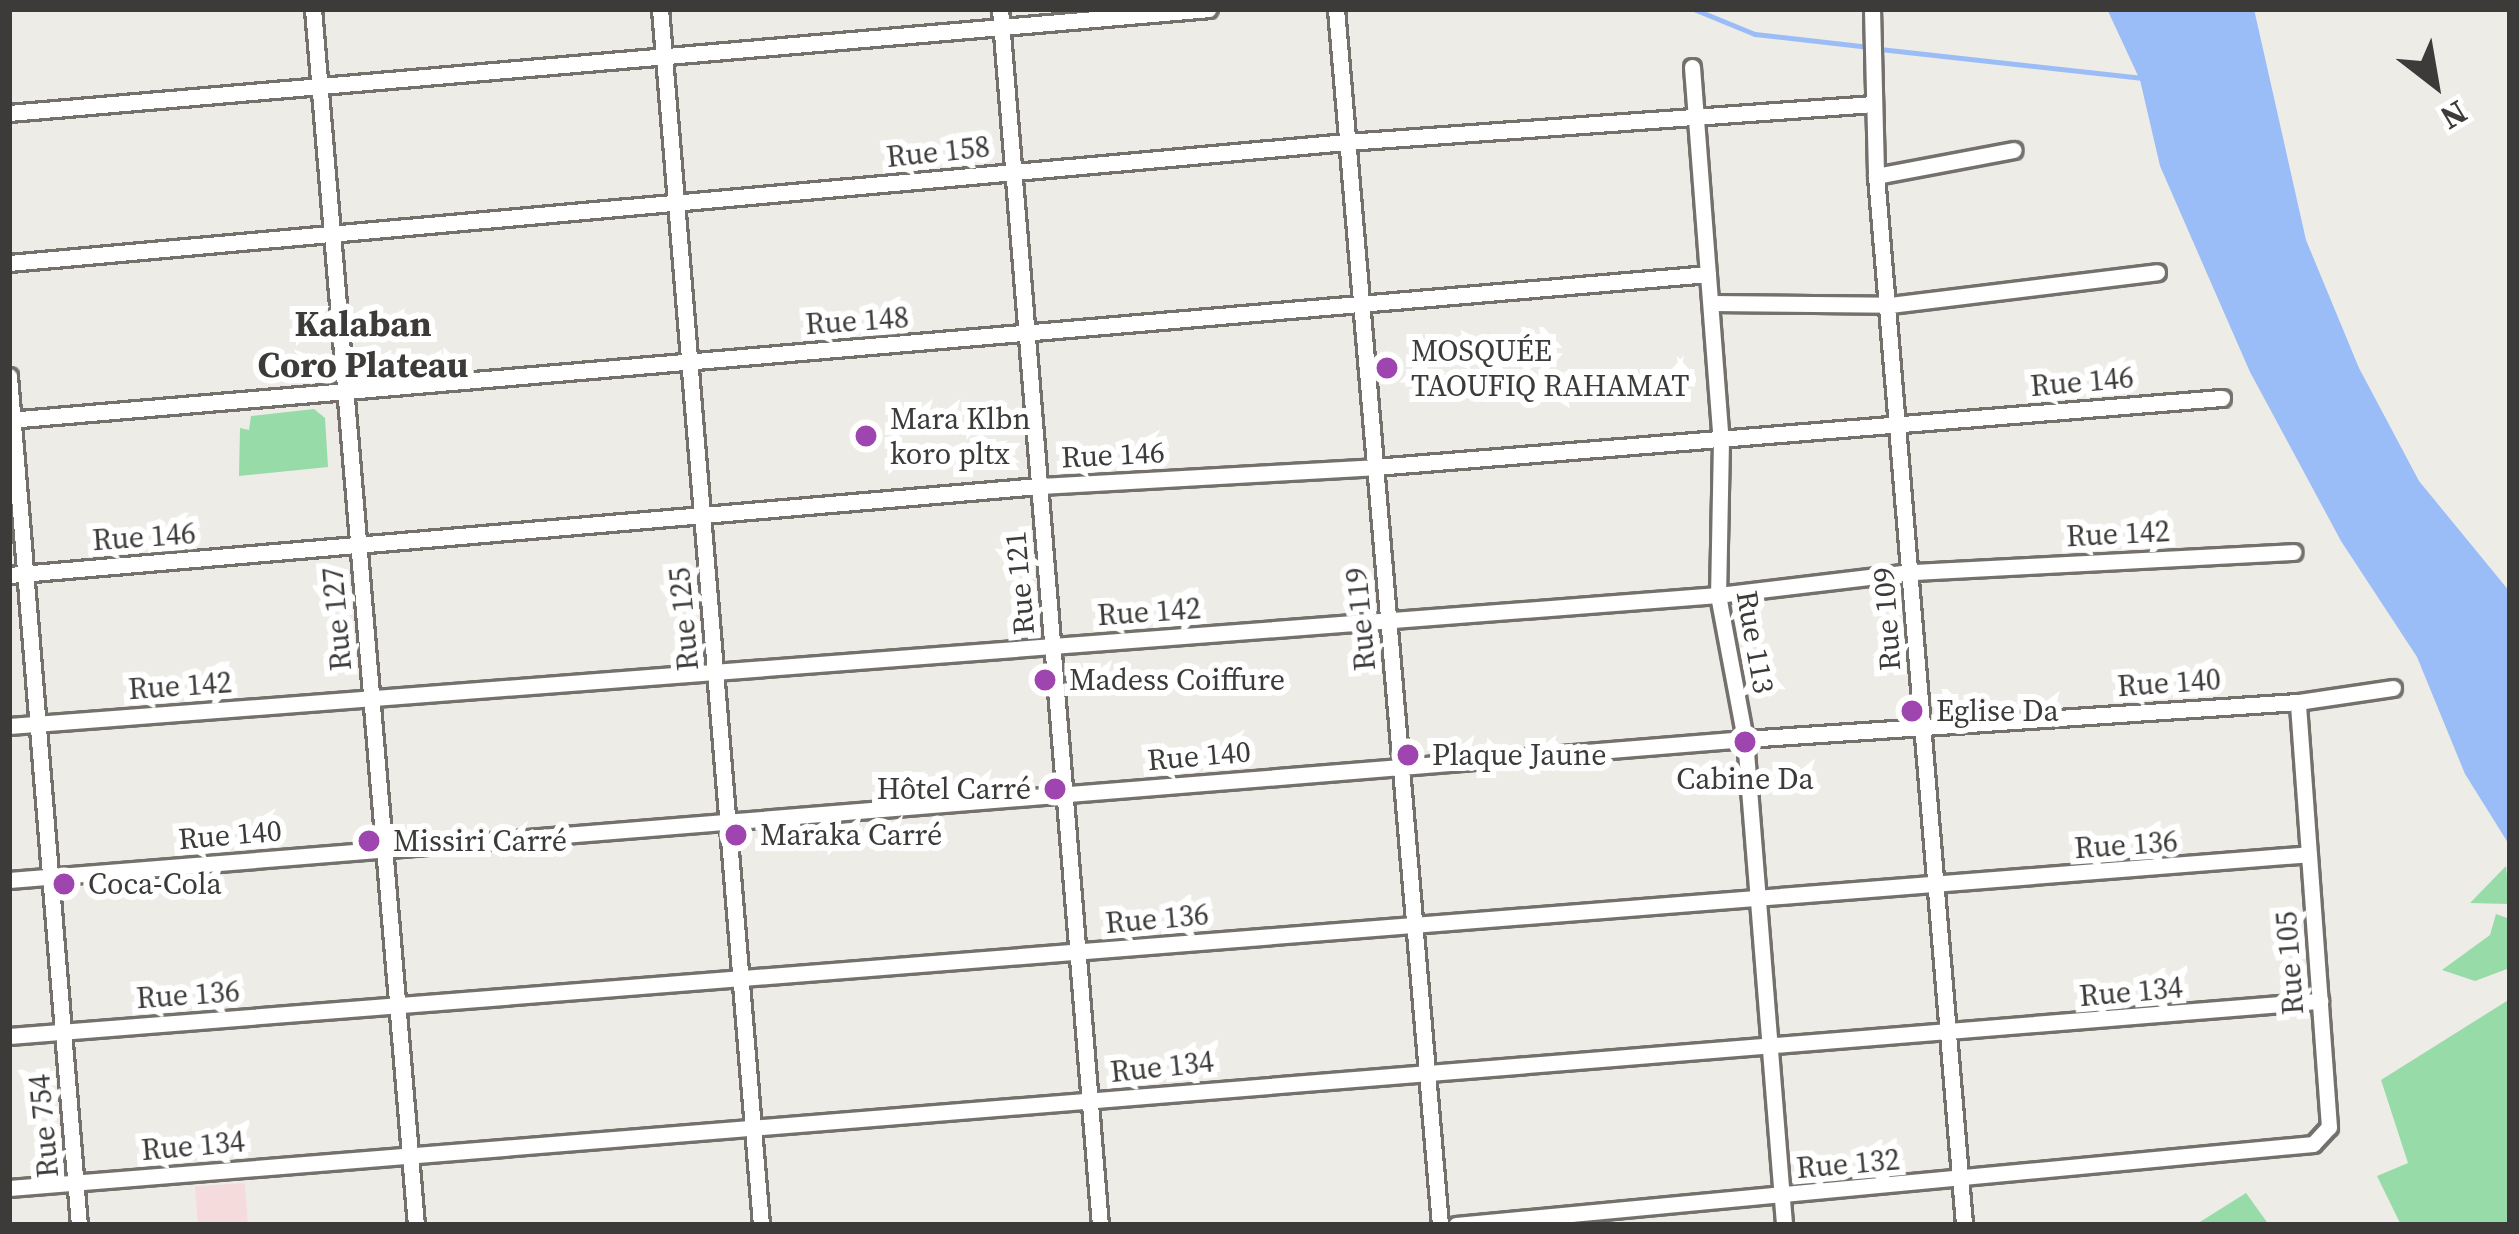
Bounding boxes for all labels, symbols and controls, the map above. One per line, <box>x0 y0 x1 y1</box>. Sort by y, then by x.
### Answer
north arrow <box>2375 24 2495 144</box>
text: N <box>2432 90 2476 141</box>
street label: Rue 158 <box>885 129 991 175</box>
street label: Rue 148 <box>804 299 910 343</box>
district label: Kalaban Coro Plateau <box>258 301 468 386</box>
place label: MOSQUÉE TAOUFIQ RAHAMAT <box>1411 333 1689 404</box>
marker: MOSQUÉE TAOUFIQ RAHAMAT <box>1374 355 1400 381</box>
street label: Rue 146 <box>2029 360 2135 404</box>
place label: Mara Klbn koro pltx <box>890 401 1031 472</box>
marker: Mara Klbn koro pltx <box>853 423 879 449</box>
street label: Rue 146 <box>1060 434 1166 476</box>
street label: Rue 142 <box>2065 513 2171 555</box>
street label: Rue 146 <box>91 515 197 559</box>
street label: Rue 121 <box>998 530 1042 636</box>
street label: Rue 127 <box>315 566 359 672</box>
street label: Rue 125 <box>662 566 706 672</box>
street label: Rue 119 <box>1339 566 1383 672</box>
street label: Rue 109 <box>1865 566 1909 672</box>
street label: Rue 113 <box>1728 588 1782 696</box>
street label: Rue 142 <box>1096 590 1202 634</box>
street label: Rue 140 <box>2116 661 2222 705</box>
place label: Madess Coiffure <box>1069 662 1285 698</box>
street label: Rue 142 <box>127 664 233 708</box>
marker: Madess Coiffure <box>1032 667 1058 693</box>
place label: Eglise Da <box>1936 693 2059 729</box>
marker: Eglise Da <box>1899 698 1925 724</box>
marker: Cabine Da <box>1732 729 1758 755</box>
street label: Rue 140 <box>1146 734 1252 778</box>
place label: Plaque Jaune <box>1432 737 1606 773</box>
marker: Plaque Jaune <box>1395 742 1421 768</box>
place label: Cabine Da <box>1676 761 1814 797</box>
place label: Hôtel Carré <box>877 771 1031 807</box>
marker: Hôtel Carré <box>1042 776 1068 802</box>
street label: Rue 140 <box>177 813 283 857</box>
place label: Maraka Carré <box>760 817 942 853</box>
marker: Maraka Carré <box>723 822 749 848</box>
place label: Missiri Carré <box>393 823 567 859</box>
street label: Rue 136 <box>2073 823 2179 867</box>
marker: Missiri Carré <box>356 828 382 854</box>
place label: Coca-Cola <box>88 866 222 902</box>
marker: Coca-Cola <box>51 871 77 897</box>
street label: Rue 136 <box>1104 897 1210 941</box>
street label: Rue 105 <box>2268 910 2312 1016</box>
street label: Rue 134 <box>2078 970 2184 1014</box>
street label: Rue 136 <box>135 973 241 1017</box>
street label: Rue 134 <box>1109 1044 1215 1090</box>
street label: Rue 754 <box>22 1073 66 1179</box>
street label: Rue 134 <box>140 1124 246 1168</box>
street label: Rue 132 <box>1795 1142 1901 1186</box>

